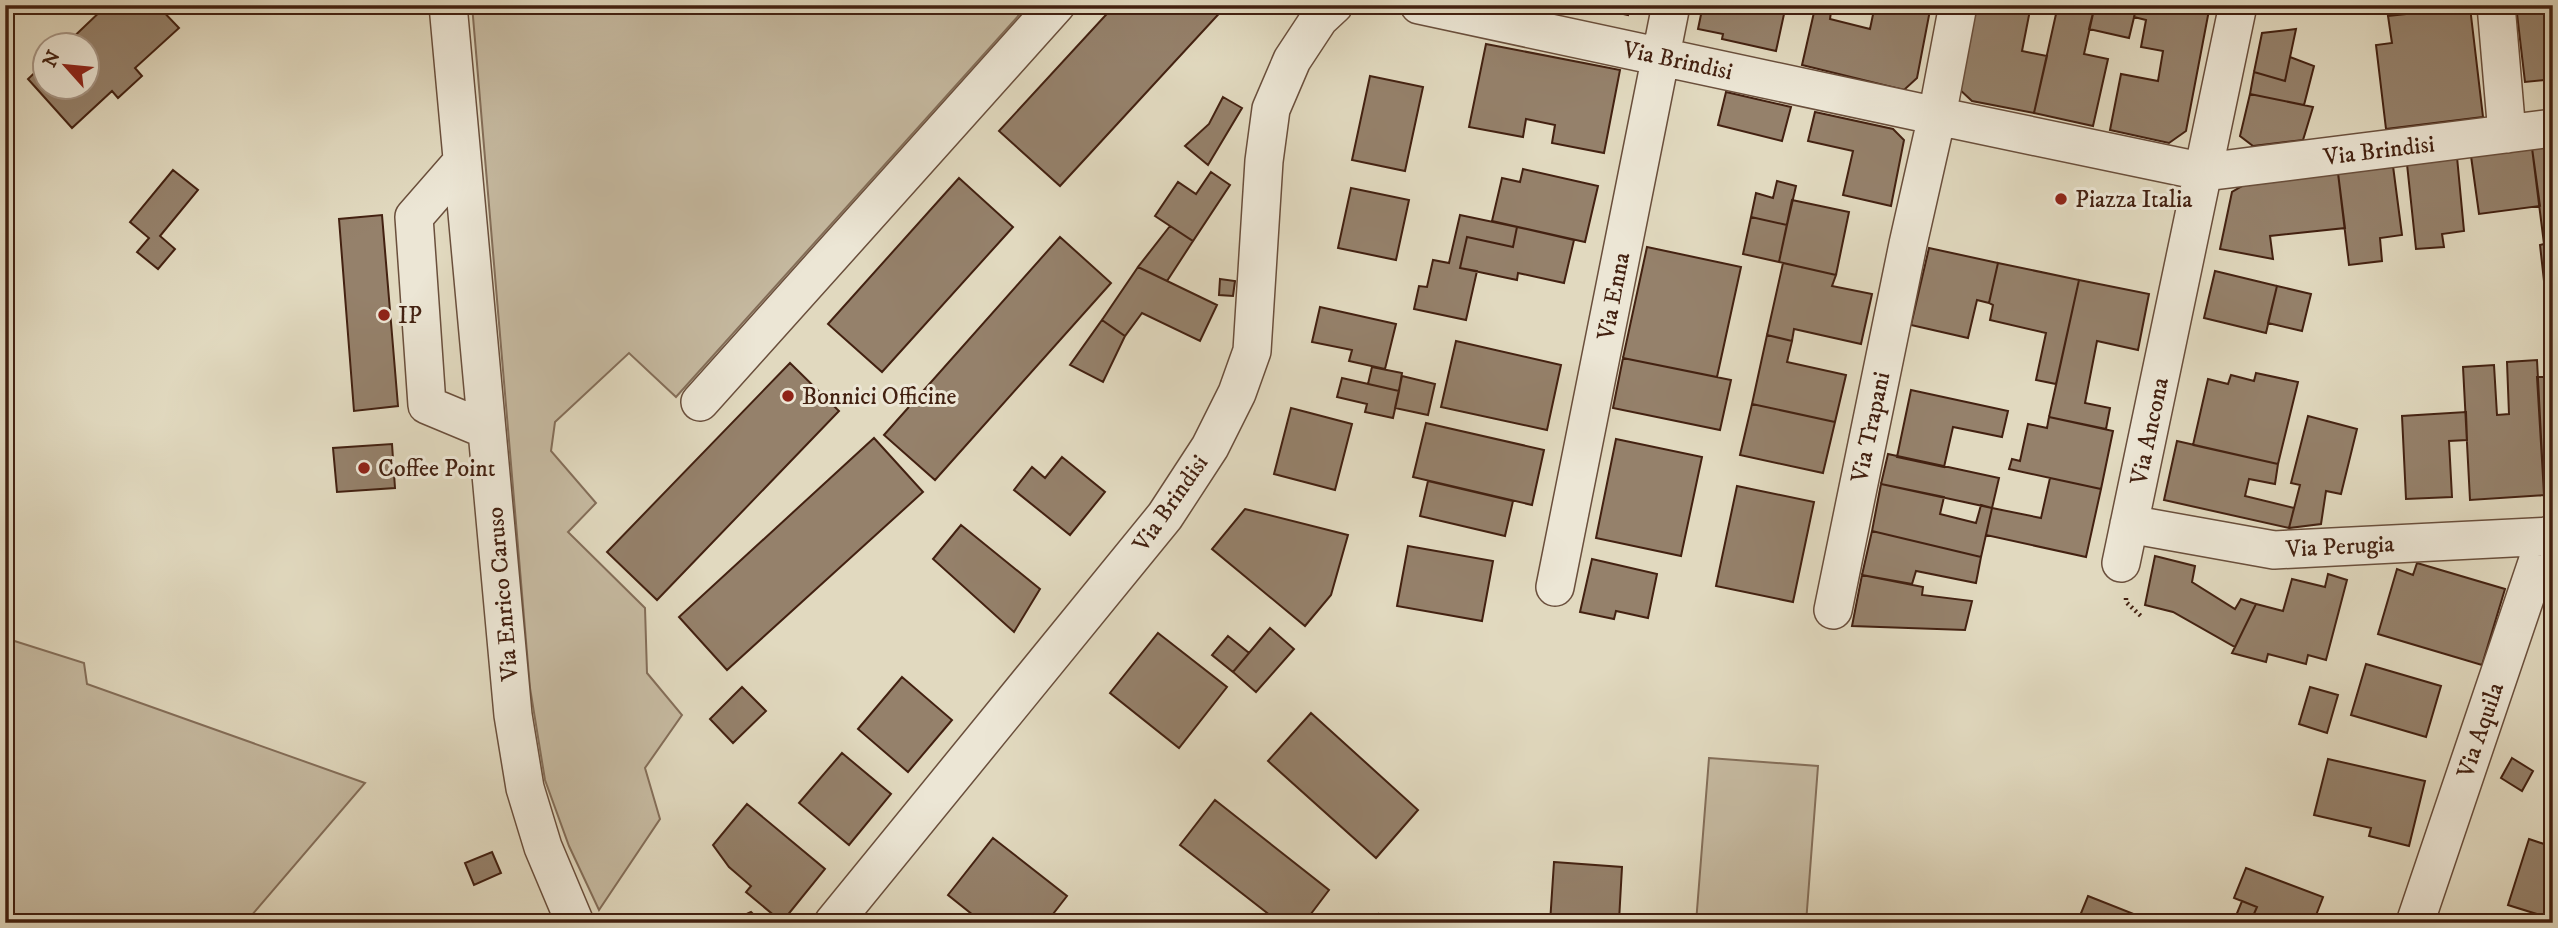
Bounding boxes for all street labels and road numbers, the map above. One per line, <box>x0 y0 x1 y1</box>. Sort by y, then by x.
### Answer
street label: Via Brindisi <box>1619 35 1735 87</box>
street label: Via Brindisi <box>2321 129 2436 173</box>
street label: Via Enna <box>1591 249 1637 344</box>
street label: Via Trapani <box>1844 369 1897 486</box>
street label: Via Ancona <box>2124 374 2176 489</box>
street label: Via Brindisi <box>1126 449 1215 559</box>
street label: Via Enrico Caruso <box>480 506 526 683</box>
street label: Via Perugia <box>2284 529 2396 565</box>
street label: Via Aquila <box>2450 678 2511 783</box>

